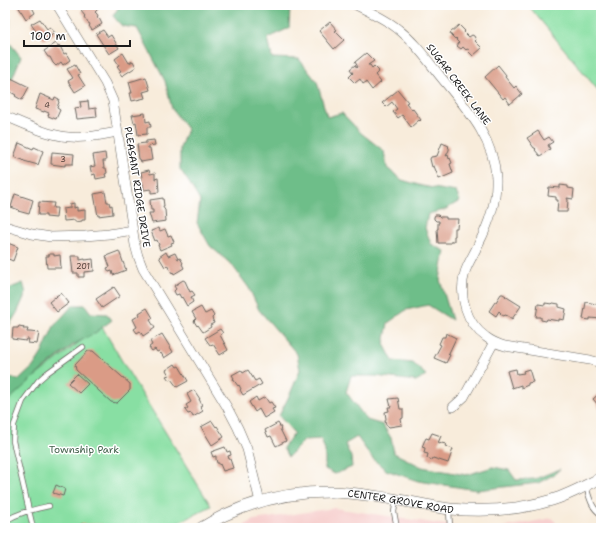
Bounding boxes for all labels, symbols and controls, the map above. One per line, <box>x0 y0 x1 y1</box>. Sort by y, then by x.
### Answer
scale bar <box>24 22 130 48</box>
text: 100 m <box>30 28 66 44</box>
street label: SUGAR CREEK LANE <box>424 41 493 128</box>
house number: 4 <box>44 100 50 111</box>
street label: PLEASANT RIDGE DRIVE <box>122 126 153 248</box>
house number: 3 <box>60 154 66 165</box>
house number: 201 <box>76 261 90 272</box>
park label: Township Park <box>49 443 119 456</box>
street label: CENTER GROVE ROAD <box>347 487 455 516</box>

